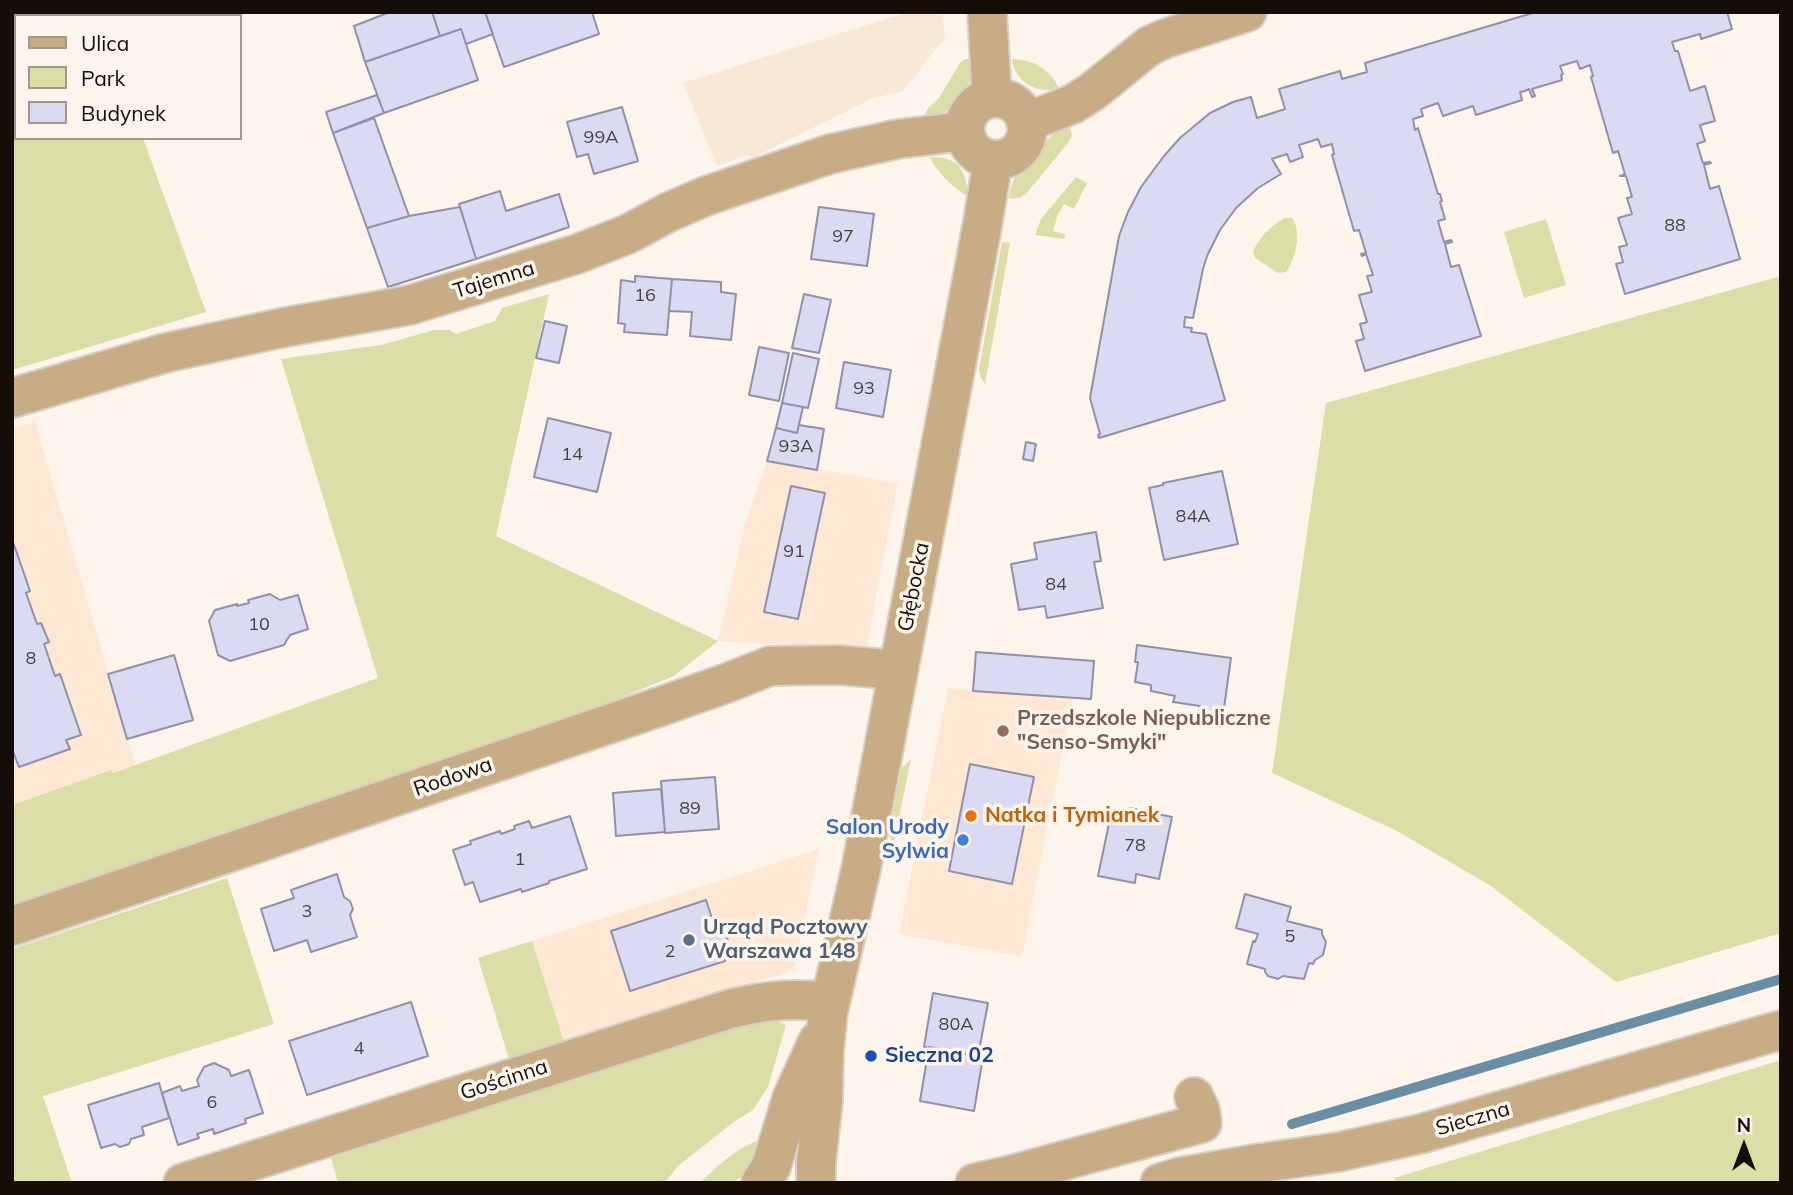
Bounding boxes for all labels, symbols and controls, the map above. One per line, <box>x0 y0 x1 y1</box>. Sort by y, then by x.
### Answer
legend <box>14 14 242 140</box>
text: Ulica <box>81 30 129 56</box>
text: Park <box>81 65 125 91</box>
text: Budynek <box>81 100 166 126</box>
house number: 99A <box>584 127 618 149</box>
house number: 88 <box>1664 215 1686 237</box>
house number: 97 <box>832 226 854 248</box>
street label: Tajemna <box>450 256 538 304</box>
house number: 16 <box>634 285 656 307</box>
house number: 93 <box>853 378 875 400</box>
house number: 93A <box>779 436 813 458</box>
house number: 14 <box>561 444 583 466</box>
house number: 84A <box>1176 506 1210 528</box>
street label: Głębocka <box>893 540 935 634</box>
house number: 91 <box>783 541 805 563</box>
house number: 84 <box>1045 574 1067 596</box>
house number: 10 <box>248 614 270 636</box>
house number: 8 <box>26 648 36 670</box>
place label: Przedszkole Niepubliczne "Senso-Smyki" <box>1017 706 1271 756</box>
marker: Przedszkole Niepubliczne "Senso-Smyki" <box>995 723 1011 739</box>
street label: Rodowa <box>410 752 496 802</box>
house number: 89 <box>679 798 701 820</box>
place label: Natka i Tymianek <box>985 803 1159 829</box>
marker: Natka i Tymianek <box>963 808 979 824</box>
place label: Salon Urody Sylwia <box>826 815 949 865</box>
marker: Salon Urody Sylwia <box>955 832 971 848</box>
house number: 78 <box>1124 835 1146 857</box>
house number: 1 <box>515 849 525 871</box>
house number: 3 <box>302 901 312 923</box>
place label: Urząd Pocztowy Warszawa 148 <box>703 915 868 965</box>
house number: 5 <box>1285 926 1295 948</box>
marker: Urząd Pocztowy Warszawa 148 <box>681 932 697 948</box>
house number: 2 <box>665 941 675 963</box>
house number: 80A <box>939 1014 973 1036</box>
house number: 4 <box>354 1038 364 1060</box>
place label: Sieczna 02 <box>885 1043 994 1069</box>
marker: Sieczna 02 <box>863 1048 879 1064</box>
street label: Gościnna <box>457 1054 551 1106</box>
house number: 6 <box>207 1092 217 1114</box>
street label: Sieczna <box>1433 1096 1513 1142</box>
north arrow <box>1709 1111 1779 1181</box>
text: N <box>1737 1113 1751 1137</box>

